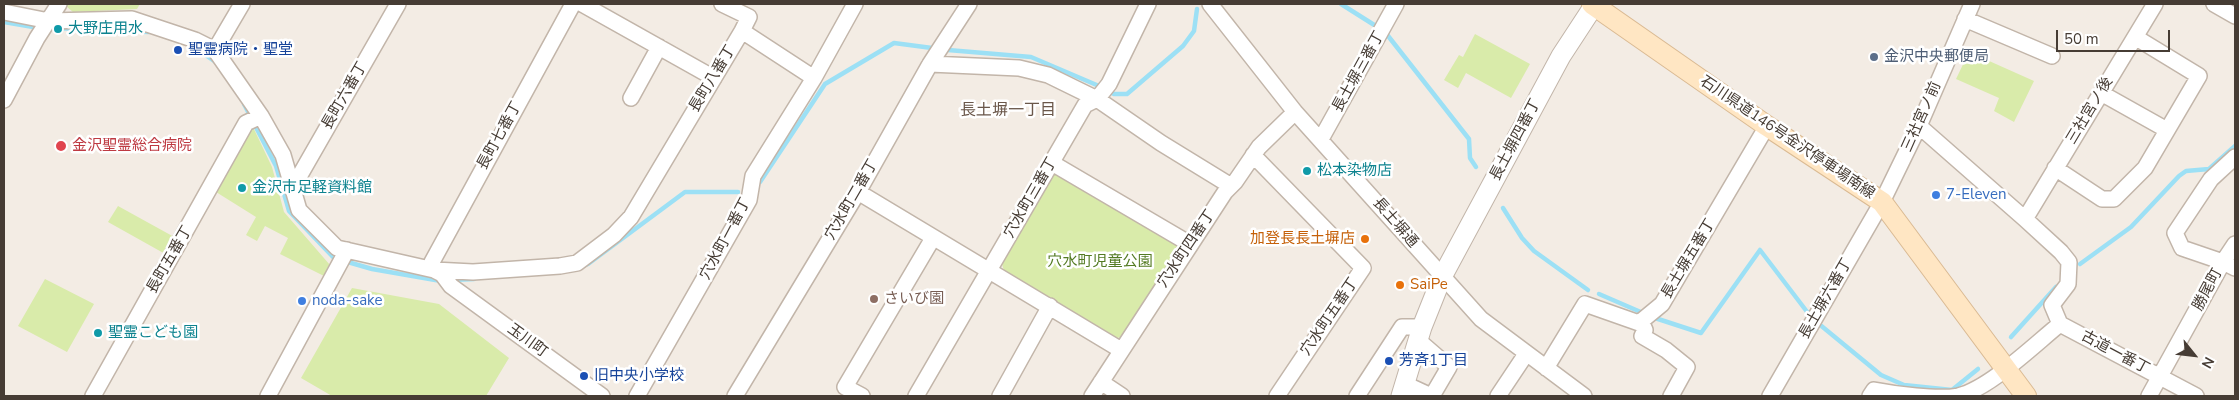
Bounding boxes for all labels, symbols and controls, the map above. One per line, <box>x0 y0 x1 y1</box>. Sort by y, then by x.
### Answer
place label: 大野庄用水 <box>68 20 143 38</box>
scale bar <box>2059 20 2173 52</box>
marker: 大野庄用水 <box>52 23 64 35</box>
street label: 長土塀三番丁 <box>1329 28 1389 116</box>
text: 50 m <box>2064 29 2099 49</box>
place label: 聖霊病院・聖堂 <box>188 41 293 59</box>
street label: 長町八番丁 <box>686 42 740 116</box>
marker: 聖霊病院・聖堂 <box>172 44 184 56</box>
place label: 金沢中央郵便局 <box>1884 48 1989 66</box>
marker: 金沢中央郵便局 <box>1868 51 1880 63</box>
street label: 長町六番丁 <box>318 59 372 133</box>
street label: 石川県道146号金沢停車場南線 <box>1696 73 1878 203</box>
street label: 三社宮ノ後 <box>2063 74 2117 148</box>
street label: 三社宮ノ前 <box>1899 79 1945 155</box>
street label: 長土塀四番丁 <box>1487 96 1545 184</box>
street label: 長町七番丁 <box>474 99 526 173</box>
district label: 長土塀一丁目 <box>960 101 1056 121</box>
place label: 金沢聖霊総合病院 <box>72 137 192 155</box>
marker: 金沢聖霊総合病院 <box>54 139 68 153</box>
street label: 穴水町三番丁 <box>1001 155 1061 241</box>
street label: 穴水町二番丁 <box>822 157 882 243</box>
place label: 松本染物店 <box>1317 162 1392 180</box>
marker: 松本染物店 <box>1301 165 1313 177</box>
place label: 金沢市足軽資料館 <box>252 179 372 197</box>
marker: 金沢市足軽資料館 <box>236 182 248 194</box>
place label: 7-Eleven <box>1946 186 2006 204</box>
marker: 7-Eleven <box>1930 189 1942 201</box>
street label: 長土塀通 <box>1369 194 1421 252</box>
street label: 穴水町一番丁 <box>697 195 755 283</box>
street label: 穴水町四番丁 <box>1154 207 1220 291</box>
street label: 長土塀五番丁 <box>1658 216 1720 302</box>
street label: 長町五番丁 <box>143 223 197 297</box>
place label: 加登長長土塀店 <box>1250 230 1355 248</box>
marker: 加登長長土塀店 <box>1359 233 1371 245</box>
park label: 穴水町児童公園 <box>1048 253 1152 271</box>
street label: 長土塀六番丁 <box>1796 256 1856 342</box>
street label: 勝尾町 <box>2189 266 2227 314</box>
street label: 穴水町五番丁 <box>1297 275 1363 359</box>
place label: SaiPe <box>1410 276 1448 294</box>
marker: SaiPe <box>1394 279 1406 291</box>
place label: さいび園 <box>884 290 944 308</box>
place label: noda-sake <box>312 292 382 310</box>
marker: さいび園 <box>868 293 880 305</box>
marker: noda-sake <box>296 295 308 307</box>
street label: 玉川町 <box>504 320 550 362</box>
place label: 聖霊こども園 <box>108 324 198 342</box>
marker: 聖霊こども園 <box>92 327 104 339</box>
street label: 古道一番丁 <box>2078 327 2152 379</box>
north arrow <box>2169 330 2219 380</box>
place label: 芳斉1丁目 <box>1399 352 1468 370</box>
text: N <box>2197 353 2218 372</box>
marker: 芳斉1丁目 <box>1383 355 1395 367</box>
place label: 旧中央小学校 <box>594 367 684 385</box>
marker: 旧中央小学校 <box>578 370 590 382</box>

